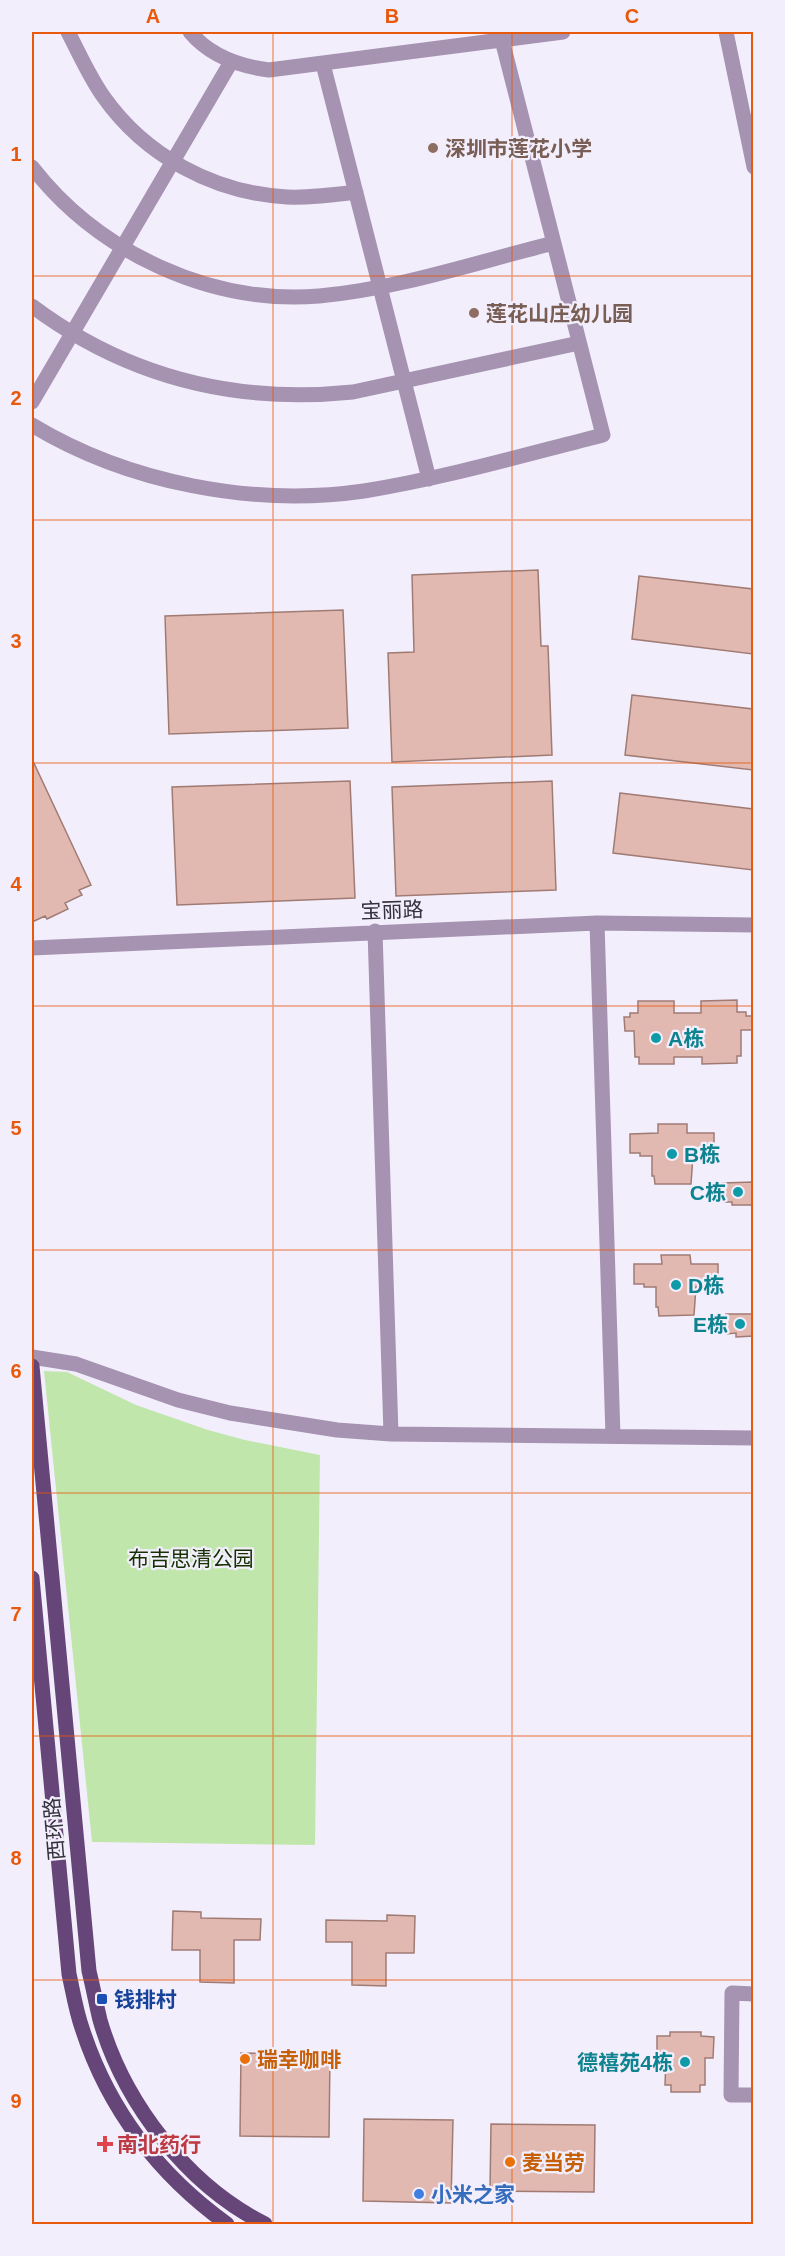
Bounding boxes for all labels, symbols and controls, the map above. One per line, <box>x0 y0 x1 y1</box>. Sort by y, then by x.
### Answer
text: A <box>146 5 160 27</box>
text: B <box>385 5 399 27</box>
text: C <box>625 5 639 27</box>
place label: 深圳市莲花小学 <box>445 137 592 160</box>
marker: 深圳市莲花小学 <box>426 141 440 155</box>
text: 1 <box>10 143 22 165</box>
place label: 莲花山庄幼儿园 <box>486 302 633 325</box>
marker: 莲花山庄幼儿园 <box>467 306 481 320</box>
text: 2 <box>10 387 22 409</box>
text: 3 <box>10 630 22 652</box>
text: 4 <box>10 873 22 895</box>
street label: 宝丽路 <box>360 897 424 923</box>
place label: A栋 <box>668 1027 704 1050</box>
marker: A栋 <box>649 1031 663 1045</box>
text: 5 <box>10 1117 22 1139</box>
place label: B栋 <box>684 1143 720 1166</box>
marker: B栋 <box>665 1147 679 1161</box>
place label: C栋 <box>690 1181 726 1204</box>
marker: C栋 <box>731 1185 745 1199</box>
place label: D栋 <box>688 1274 724 1297</box>
marker: D栋 <box>669 1278 683 1292</box>
place label: E栋 <box>693 1313 728 1336</box>
marker: E栋 <box>733 1317 747 1331</box>
text: 6 <box>10 1360 22 1382</box>
park label: 布吉思清公园 <box>128 1547 254 1570</box>
text: 7 <box>10 1603 22 1625</box>
street label: 西环路 <box>40 1797 68 1861</box>
text: 8 <box>10 1847 22 1869</box>
place label: 钱排村 <box>114 1988 177 2011</box>
marker: 钱排村 <box>95 1992 109 2006</box>
place label: 瑞幸咖啡 <box>257 2048 341 2071</box>
place label: 德禧苑4栋 <box>577 2051 673 2074</box>
marker: 瑞幸咖啡 <box>238 2052 252 2066</box>
marker: 德禧苑4栋 <box>678 2055 692 2069</box>
text: 9 <box>10 2090 22 2112</box>
place label: 南北药行 <box>117 2133 201 2156</box>
marker: 南北药行 <box>98 2137 112 2151</box>
place label: 麦当劳 <box>522 2151 585 2174</box>
marker: 麦当劳 <box>503 2155 517 2169</box>
place label: 小米之家 <box>431 2183 515 2206</box>
marker: 小米之家 <box>412 2187 426 2201</box>

